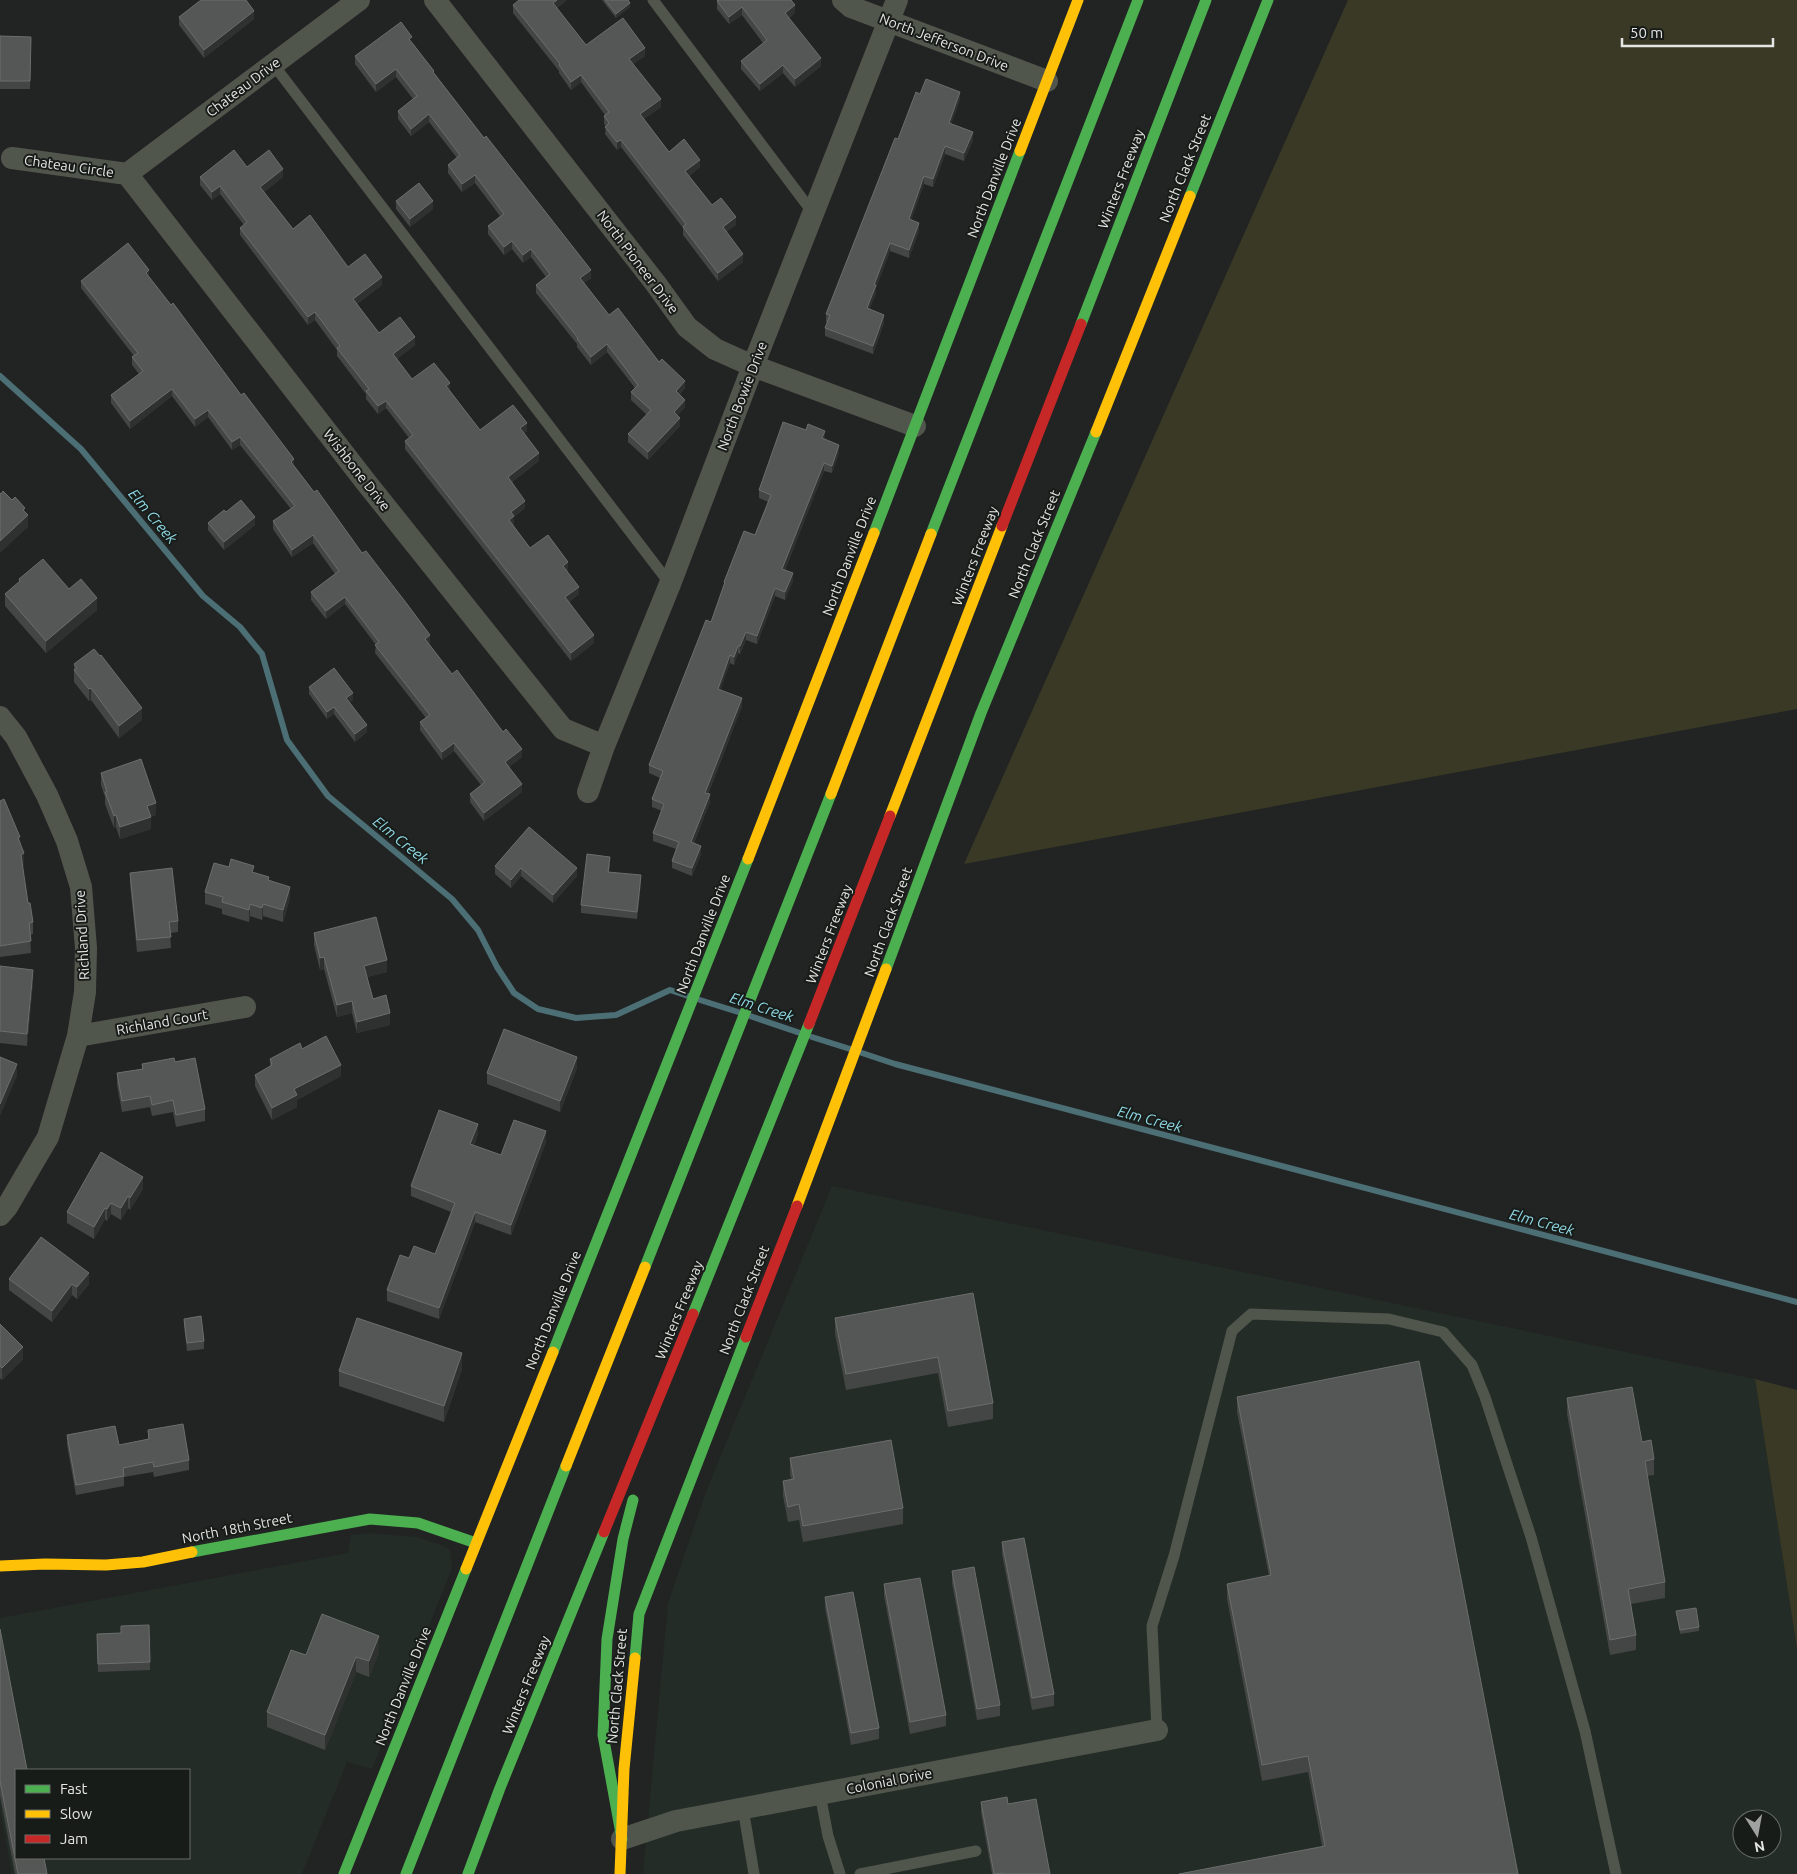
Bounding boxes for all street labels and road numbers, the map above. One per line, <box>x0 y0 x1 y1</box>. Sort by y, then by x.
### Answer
street label: North Jefferson Drive <box>877 10 1011 74</box>
street label: Chateau Drive <box>203 54 283 120</box>
street label: North Clack Street <box>1156 111 1214 225</box>
street label: North Danville Drive <box>964 116 1024 240</box>
street label: Winters Freeway <box>1095 127 1147 231</box>
street label: Chateau Circle <box>23 152 115 180</box>
street label: North Pioneer Drive <box>594 207 682 317</box>
street label: North Bowie Drive <box>714 339 770 453</box>
street label: Wishbone Drive <box>320 426 394 514</box>
street label: North Clack Street <box>1005 487 1063 601</box>
street label: North Danville Drive <box>819 494 879 618</box>
street label: Winters Freeway <box>949 504 1001 608</box>
street label: North Clack Street <box>861 865 915 979</box>
street label: North Danville Drive <box>673 872 733 996</box>
street label: Winters Freeway <box>803 882 855 986</box>
street label: Richland Drive <box>72 890 92 980</box>
street label: Richland Court <box>115 1006 209 1038</box>
street label: North Clack Street <box>716 1243 772 1357</box>
street label: North Danville Drive <box>522 1248 584 1372</box>
street label: Winters Freeway <box>652 1258 706 1362</box>
street label: North 18th Street <box>181 1509 294 1547</box>
street label: North Danville Drive <box>372 1624 434 1748</box>
street label: North Clack Street <box>604 1627 630 1744</box>
street label: Winters Freeway <box>499 1633 553 1737</box>
street label: Colonial Drive <box>845 1765 933 1797</box>

